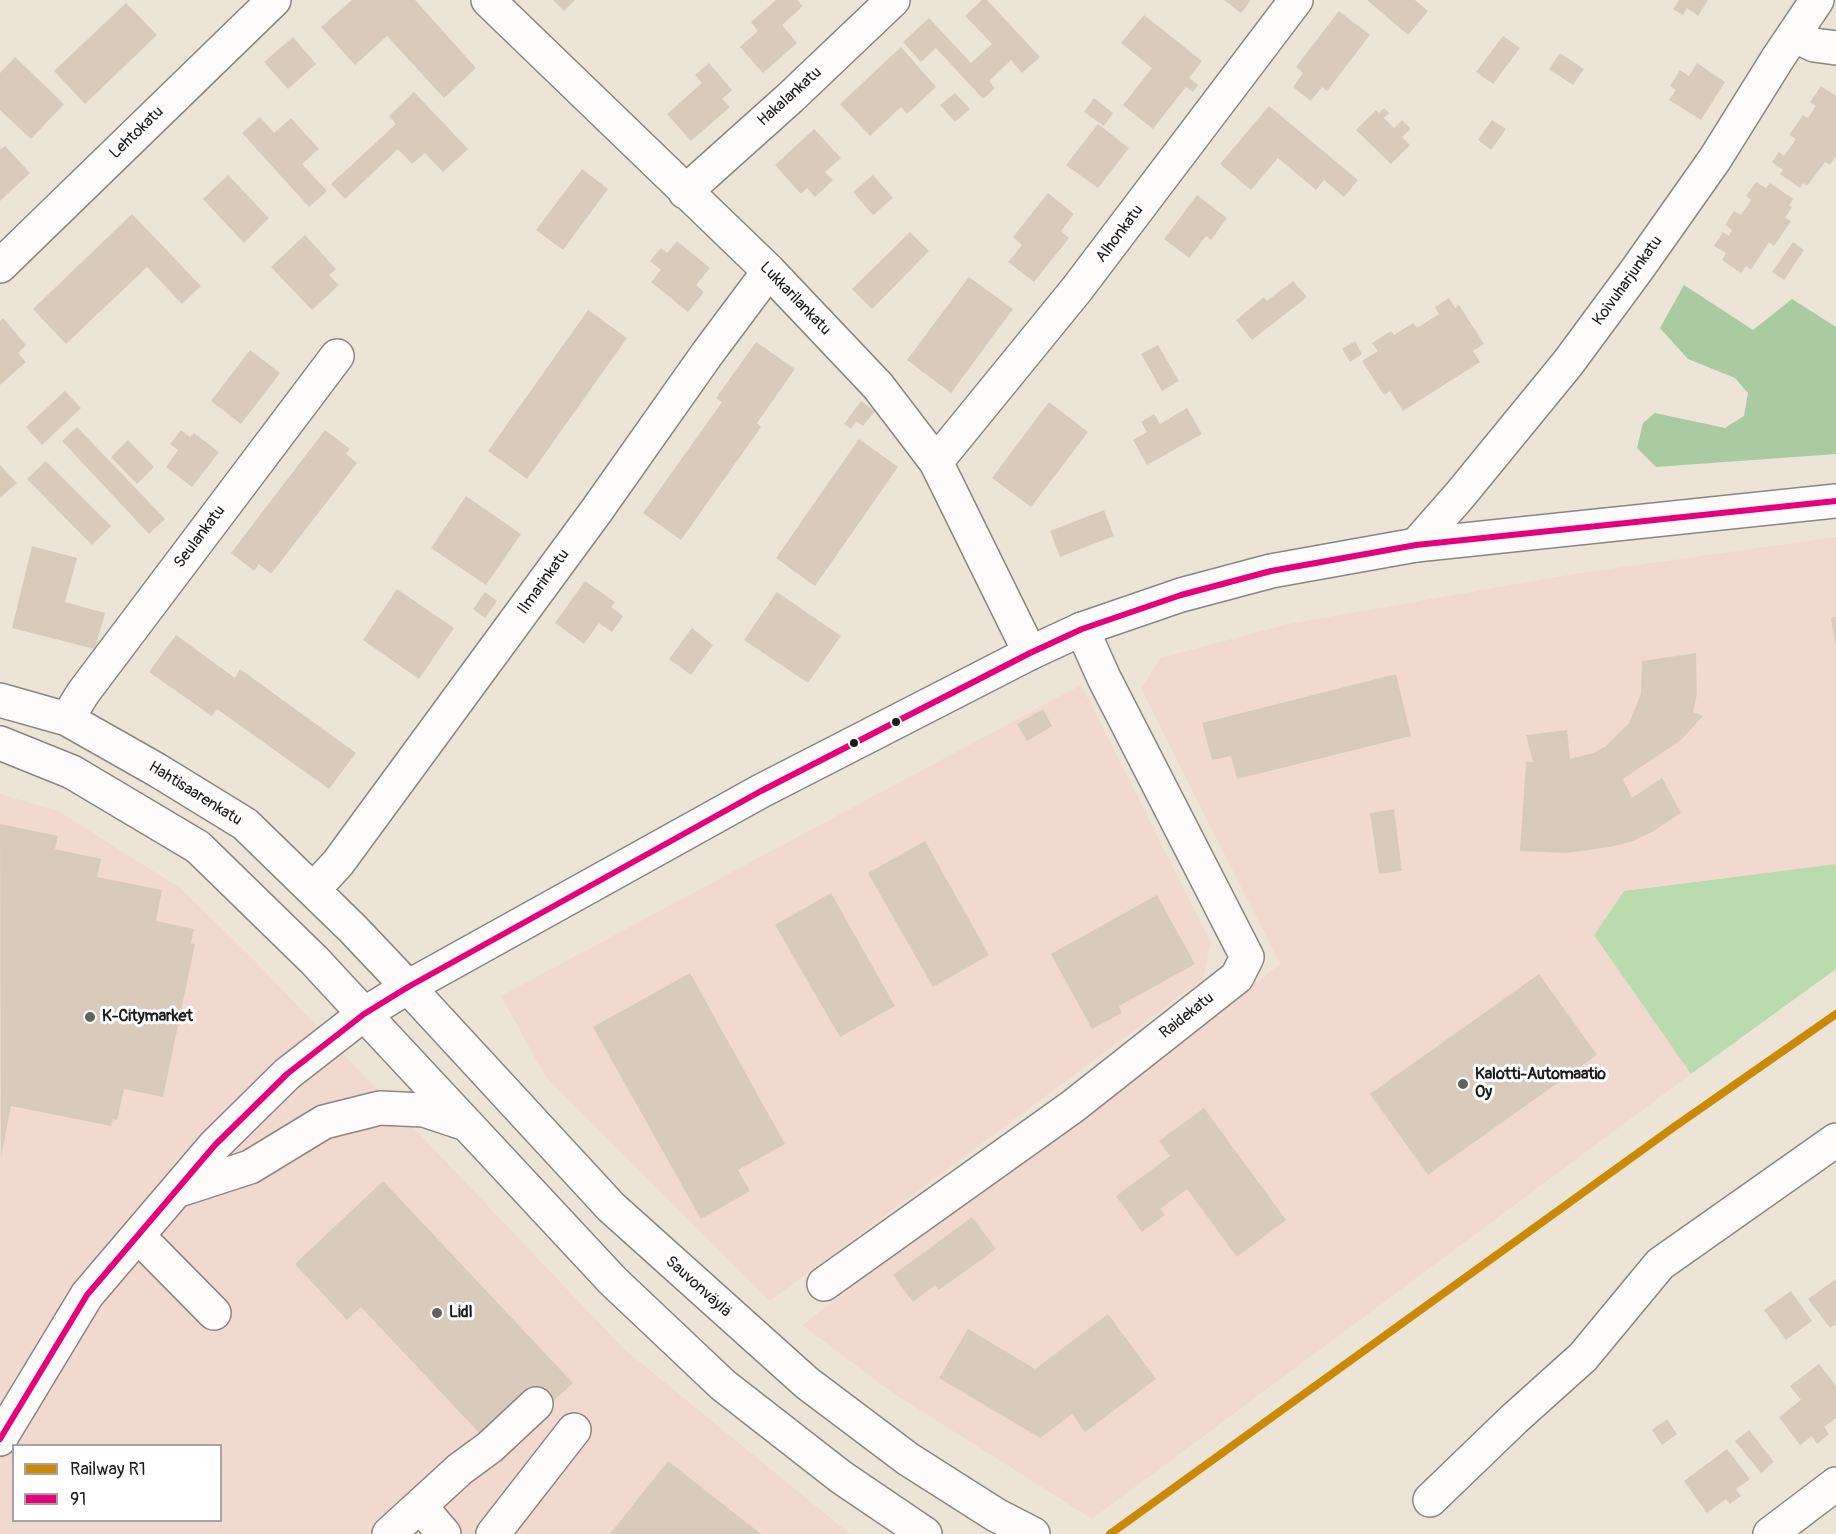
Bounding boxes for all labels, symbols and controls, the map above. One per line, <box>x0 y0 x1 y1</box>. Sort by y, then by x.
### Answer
street label: Hakalankatu <box>754 63 826 131</box>
street label: Lehtokatu <box>106 103 168 163</box>
street label: Alhonkatu <box>1092 201 1148 267</box>
street label: Koivuharjunkatu <box>1589 232 1667 330</box>
street label: Lukkarilankatu <box>755 258 835 340</box>
street label: Seulankatu <box>170 502 230 572</box>
street label: Ilmarinkatu <box>514 546 574 618</box>
unlabelled marker <box>890 716 902 728</box>
unlabelled marker <box>848 737 860 749</box>
street label: Hahtisaarenkatu <box>145 758 245 830</box>
street label: Raidekatu <box>1156 989 1218 1043</box>
place label: K-Citymarket <box>102 1007 193 1027</box>
marker: K-Citymarket <box>83 1010 97 1024</box>
place label: Kalotti-Automaatio Oy <box>1475 1065 1606 1103</box>
marker: Kalotti-Automaatio Oy <box>1456 1077 1470 1091</box>
street label: Sauvonväylä <box>661 1252 735 1322</box>
place label: Lidl <box>449 1303 473 1323</box>
marker: Lidl <box>430 1306 444 1320</box>
legend <box>12 1444 222 1522</box>
text: Railway R1 <box>70 1458 146 1481</box>
text: 91 <box>70 1488 86 1511</box>

